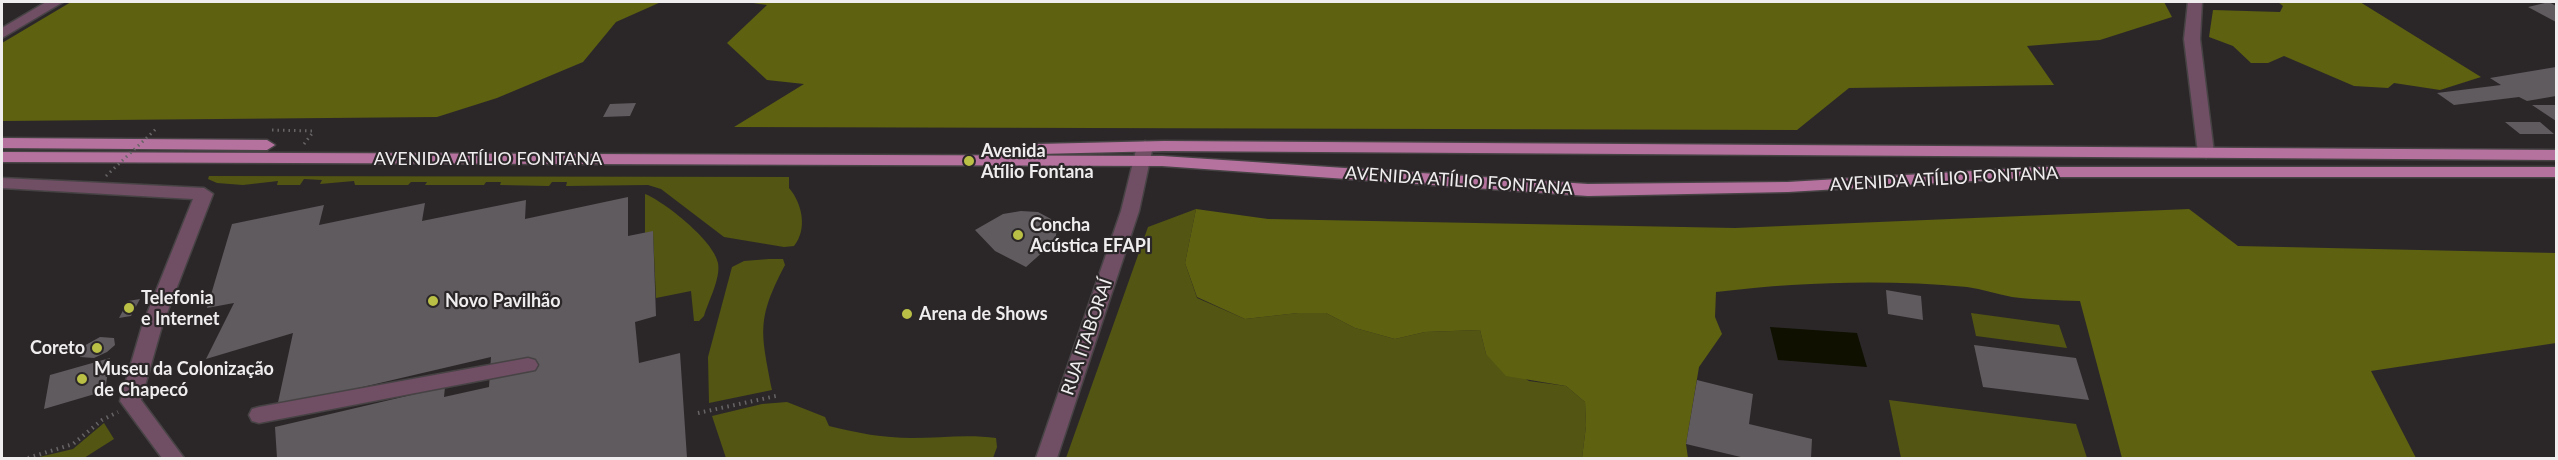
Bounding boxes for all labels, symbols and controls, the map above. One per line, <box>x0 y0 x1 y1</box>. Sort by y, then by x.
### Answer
place label: Avenida Atílio Fontana <box>981 140 1094 182</box>
street label: AVENIDA ATÍLIO FONTANA <box>374 148 602 170</box>
marker: Avenida Atílio Fontana <box>962 154 976 168</box>
street label: AVENIDA ATÍLIO FONTANA <box>1344 162 1574 200</box>
street label: AVENIDA ATÍLIO FONTANA <box>1829 162 2059 196</box>
place label: Concha Acústica EFAPI <box>1030 214 1151 256</box>
marker: Concha Acústica EFAPI <box>1011 228 1025 242</box>
street label: RUA ITABORAÍ <box>1057 276 1117 398</box>
place label: Telefonia e Internet <box>141 287 220 330</box>
place label: Novo Pavilhão <box>445 290 561 312</box>
marker: Novo Pavilhão <box>426 294 440 308</box>
marker: Telefonia e Internet <box>122 301 136 315</box>
place label: Arena de Shows <box>919 303 1048 325</box>
marker: Arena de Shows <box>900 307 914 321</box>
place label: Coreto <box>30 337 85 359</box>
marker: Coreto <box>90 341 104 355</box>
place label: Museu da Colonização de Chapecó <box>94 358 274 400</box>
marker: Museu da Colonização de Chapecó <box>75 372 89 386</box>

